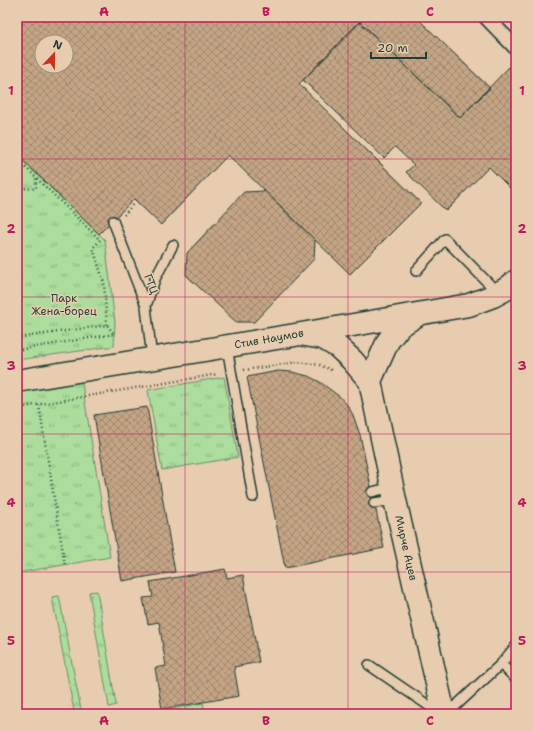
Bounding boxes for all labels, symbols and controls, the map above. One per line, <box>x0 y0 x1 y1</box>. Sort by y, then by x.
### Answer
text: A <box>99 3 109 20</box>
text: B <box>262 3 270 20</box>
text: C <box>426 3 434 20</box>
north arrow <box>34 34 74 74</box>
scale bar <box>371 34 426 60</box>
text: N <box>51 37 65 54</box>
text: 20 m <box>377 40 408 56</box>
text: 1 <box>8 82 14 99</box>
text: 1 <box>519 82 525 99</box>
text: 2 <box>6 220 16 237</box>
text: 2 <box>517 220 527 237</box>
street label: ГТЦ <box>140 272 162 296</box>
park label: Парк Жена-борец <box>31 291 97 319</box>
street label: Стив Наумов <box>233 325 305 352</box>
text: 3 <box>6 357 16 374</box>
text: 3 <box>517 357 527 374</box>
text: 4 <box>6 494 16 511</box>
text: 4 <box>517 494 527 511</box>
street label: Мирче Ацев <box>391 514 421 582</box>
text: 5 <box>7 632 15 649</box>
text: 5 <box>518 632 526 649</box>
text: A <box>99 712 109 729</box>
text: B <box>262 712 270 729</box>
text: C <box>426 712 434 729</box>

